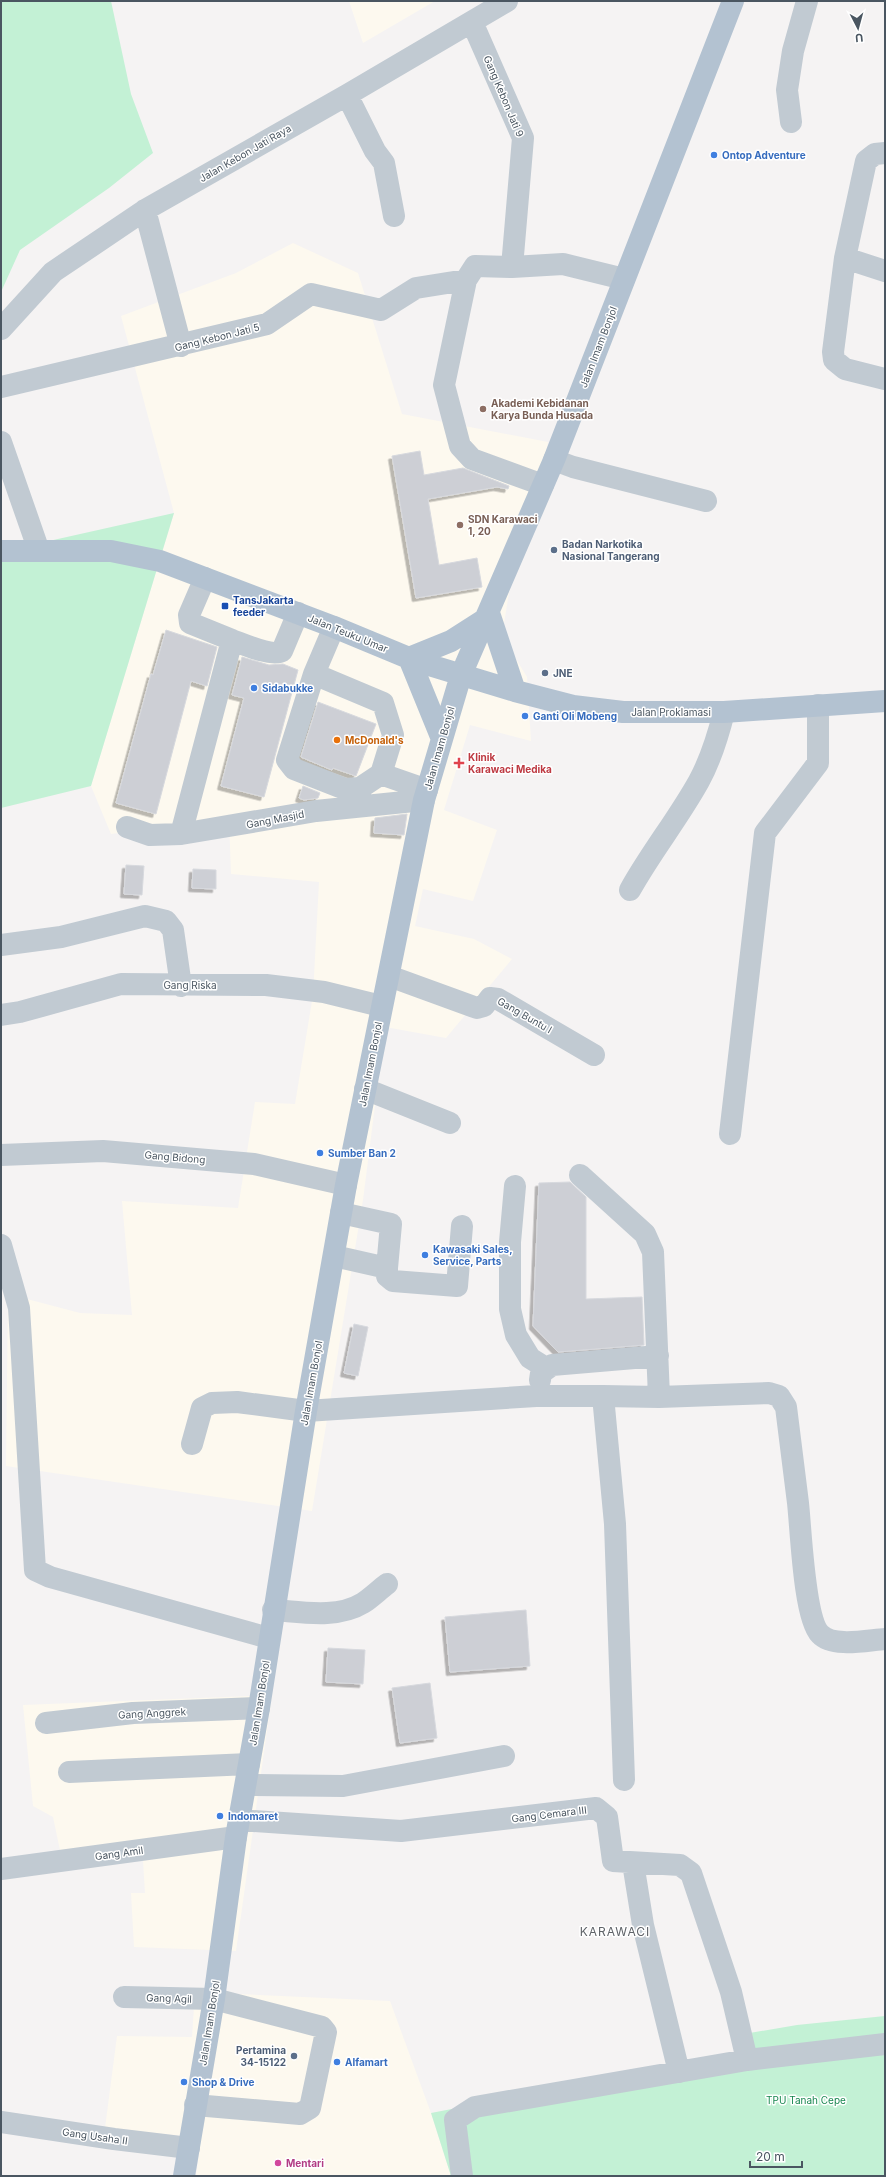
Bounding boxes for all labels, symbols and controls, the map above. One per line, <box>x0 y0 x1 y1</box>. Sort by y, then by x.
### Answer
north arrow <box>838 8 878 48</box>
text: U <box>854 31 864 45</box>
street label: Gang Kebon Jati 9 <box>481 54 527 138</box>
street label: Jalan Kebon Jati Raya <box>197 122 293 184</box>
place label: Ontop Adventure <box>722 149 806 161</box>
marker: Ontop Adventure <box>709 150 719 160</box>
street label: Jalan Imam Bonjol <box>577 305 619 389</box>
street label: Gang Kebon Jati 5 <box>173 321 261 353</box>
place label: Akademi Kebidanan Karya Bunda Husada <box>491 397 593 422</box>
marker: Akademi Kebidanan Karya Bunda Husada <box>478 404 488 414</box>
place label: SDN Karawaci 1, 20 <box>468 513 538 537</box>
marker: SDN Karawaci 1, 20 <box>455 520 465 530</box>
place label: Badan Narkotika Nasional Tangerang <box>562 538 660 563</box>
marker: Badan Narkotika Nasional Tangerang <box>549 545 559 555</box>
place label: TansJakarta feeder <box>233 594 294 618</box>
marker: TansJakarta feeder <box>220 601 230 611</box>
street label: Jalan Teuku Umar <box>306 611 390 655</box>
place label: JNE <box>553 667 573 679</box>
marker: JNE <box>540 668 550 678</box>
place label: Sidabukke <box>262 682 313 694</box>
marker: Sidabukke <box>249 683 259 693</box>
street label: Jalan Imam Bonjol <box>421 705 457 791</box>
street label: Jalan Proklamasi <box>631 706 711 718</box>
place label: Ganti Oli Mobeng <box>533 710 617 723</box>
marker: Ganti Oli Mobeng <box>520 711 530 721</box>
place label: McDonald's <box>345 734 404 746</box>
marker: McDonald's <box>332 735 342 745</box>
place label: Klinik Karawaci Medika <box>468 751 552 775</box>
marker: Klinik Karawaci Medika <box>453 757 465 769</box>
street label: Gang Masjid <box>245 807 305 831</box>
street label: Gang Riska <box>163 979 217 991</box>
street label: Gang Buntu I <box>496 995 554 1035</box>
street label: Jalan Imam Bonjol <box>356 1021 384 1107</box>
place label: Sumber Ban 2 <box>328 1147 396 1159</box>
street label: Gang Bidong <box>144 1148 206 1166</box>
marker: Sumber Ban 2 <box>315 1148 325 1158</box>
place label: Kawasaki Sales, Service, Parts <box>433 1243 513 1267</box>
marker: Kawasaki Sales, Service, Parts <box>420 1250 430 1260</box>
street label: Jalan Imam Bonjol <box>298 1340 324 1426</box>
street label: Jalan Imam Bonjol <box>246 1660 272 1746</box>
street label: Gang Anggrek <box>118 1705 187 1721</box>
street label: Gang Cemara III <box>511 1803 587 1825</box>
place label: Indomaret <box>228 1810 278 1822</box>
marker: Indomaret <box>215 1811 225 1821</box>
street label: Gang Amil <box>94 1844 144 1862</box>
district label: KARAWACI <box>580 1924 650 1939</box>
street label: Jalan Imam Bonjol <box>196 1980 222 2066</box>
street label: Gang Agil <box>146 1991 192 2005</box>
place label: Pertamina 34-15122 <box>236 2044 286 2068</box>
marker: Pertamina 34-15122 <box>289 2051 299 2061</box>
place label: Alfamart <box>345 2056 388 2068</box>
marker: Alfamart <box>332 2057 342 2067</box>
place label: Shop & Drive <box>192 2076 255 2088</box>
marker: Shop & Drive <box>179 2077 189 2087</box>
park label: TPU Tanah Cepe <box>766 2094 846 2106</box>
street label: Gang Usaha II <box>61 2125 129 2147</box>
scale bar <box>750 2143 802 2169</box>
text: 20 m <box>756 2149 785 2164</box>
place label: Mentari <box>286 2157 324 2169</box>
marker: Mentari <box>273 2158 283 2168</box>

